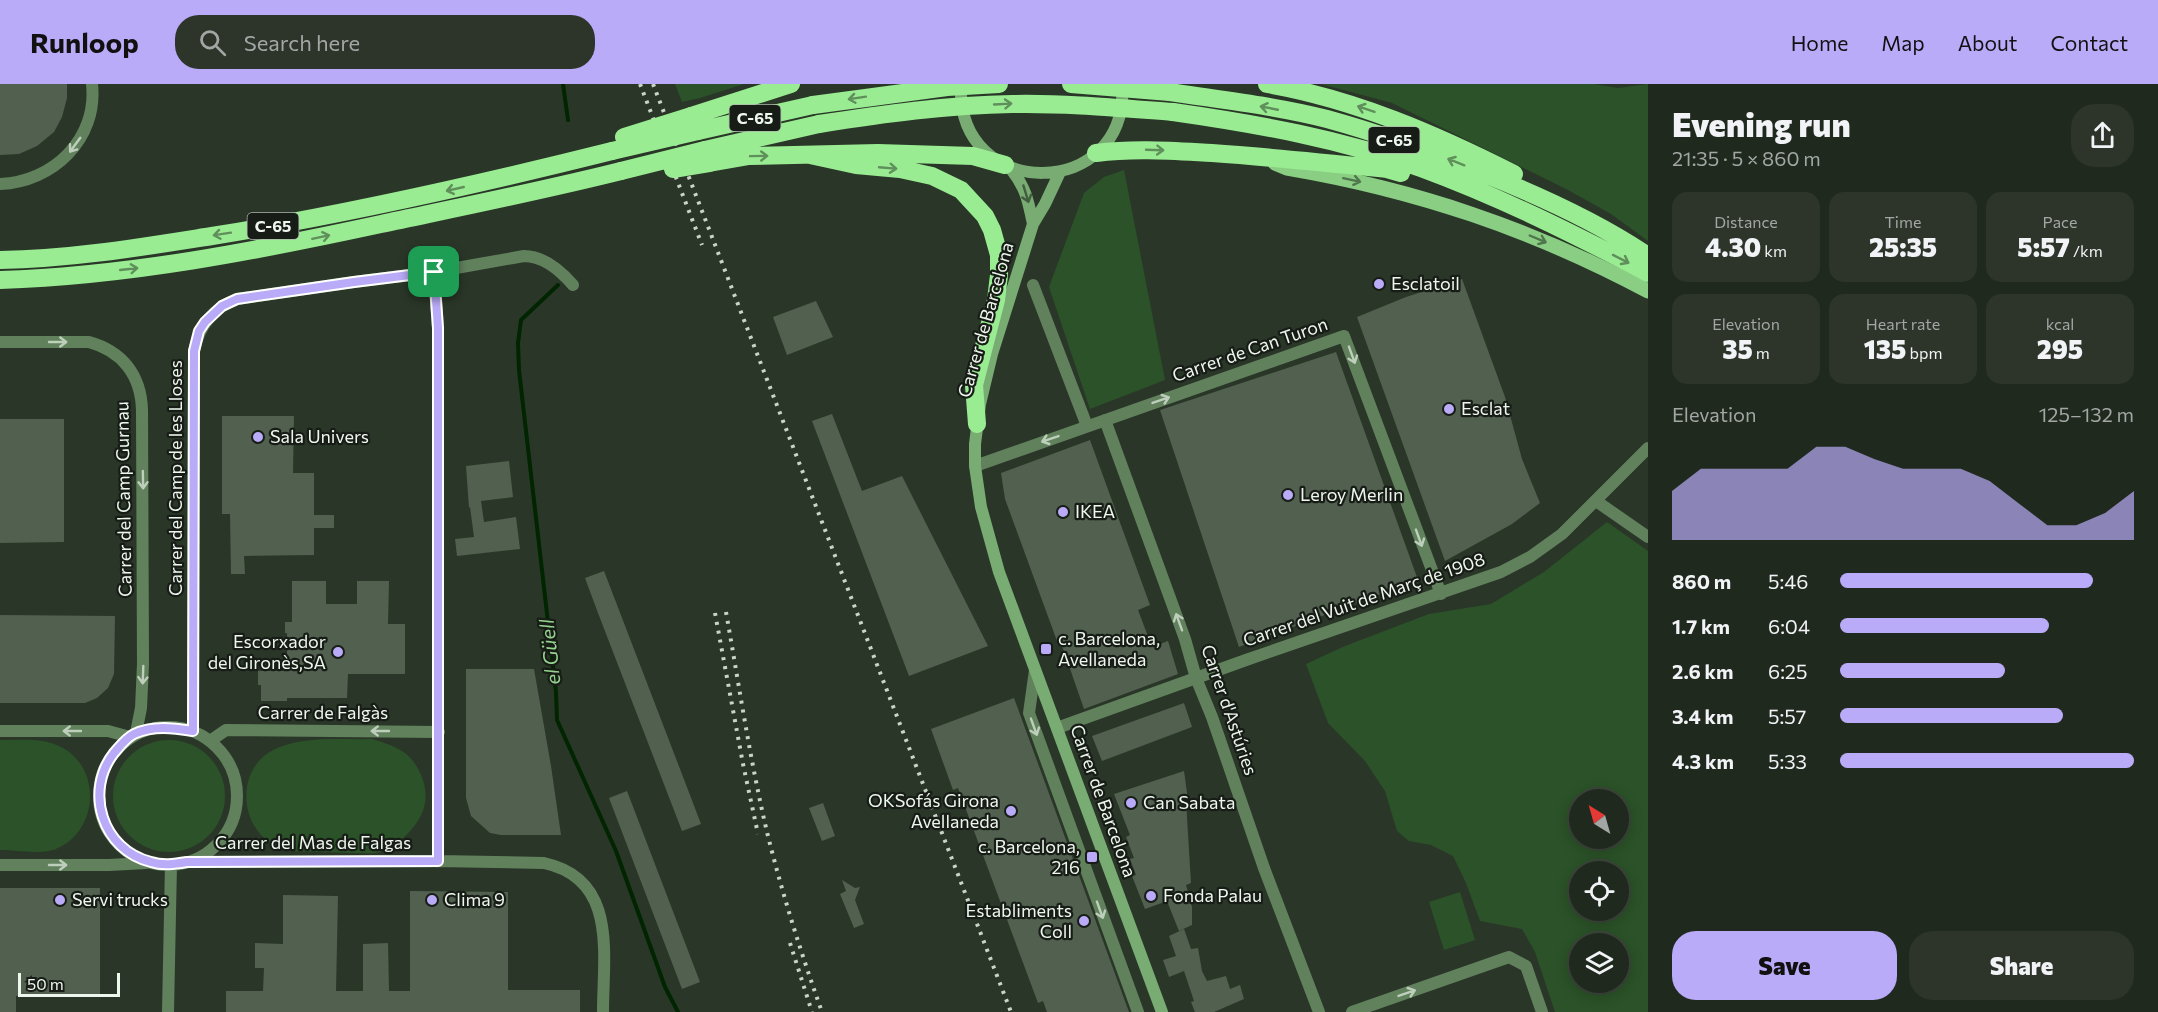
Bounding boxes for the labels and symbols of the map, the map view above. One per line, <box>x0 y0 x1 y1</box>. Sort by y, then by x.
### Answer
one-way arrow <box>848 93 867 104</box>
one-way arrow <box>992 99 1012 110</box>
one-way arrow <box>1259 102 1279 113</box>
one-way arrow <box>1357 103 1376 114</box>
road number: C-65 <box>730 105 780 131</box>
road number: C-65 <box>1368 127 1420 153</box>
one-way arrow <box>69 137 81 153</box>
one-way arrow <box>1144 144 1164 155</box>
one-way arrow <box>749 150 769 162</box>
one-way arrow <box>1447 156 1465 167</box>
one-way arrow <box>878 163 898 174</box>
one-way arrow <box>1342 175 1361 187</box>
one-way arrow <box>446 184 465 195</box>
one-way arrow <box>1021 184 1032 203</box>
road number: C-65 <box>248 213 298 239</box>
one-way arrow <box>213 229 233 240</box>
one-way arrow <box>311 231 331 242</box>
one-way arrow <box>1528 234 1546 245</box>
street label: Carrer de Barcelona <box>952 239 1018 400</box>
pin <box>408 246 459 297</box>
one-way arrow <box>1612 254 1630 266</box>
one-way arrow <box>119 263 139 274</box>
place label: Esclatoil <box>1391 272 1460 294</box>
marker: Esclatoil <box>1372 277 1386 291</box>
street label: Carrer de Can Turon <box>1169 312 1330 386</box>
one-way arrow <box>48 336 68 348</box>
one-way arrow <box>1347 345 1358 364</box>
street label: Carrer del Camp de les Lloses <box>164 360 186 596</box>
one-way arrow <box>1151 394 1169 405</box>
place label: Esclat <box>1461 397 1510 419</box>
street label: Carrer del Camp Gurnau <box>110 401 136 597</box>
marker: Esclat <box>1442 402 1456 416</box>
place label: Sala Univers <box>270 425 369 447</box>
marker: Sala Univers <box>251 430 265 444</box>
one-way arrow <box>1041 435 1060 446</box>
one-way arrow <box>137 470 149 490</box>
place label: Leroy Merlin <box>1300 483 1403 505</box>
marker: Leroy Merlin <box>1281 488 1295 502</box>
place label: IKEA <box>1075 500 1115 522</box>
marker: IKEA <box>1056 505 1070 519</box>
one-way arrow <box>1415 528 1426 547</box>
street label: Carrer del Vuit de Març de 1908 <box>1240 547 1488 651</box>
one-way arrow <box>1172 614 1183 632</box>
water label: el Güell <box>534 617 564 686</box>
place label: c. Barcelona, Avellaneda <box>1058 627 1160 670</box>
place label: Escorxador del Gironès,SA <box>208 630 326 673</box>
marker: c. Barcelona, Avellaneda <box>1039 642 1053 656</box>
street label: Carrer d'Astúries <box>1197 642 1263 778</box>
marker: Escorxador del Gironès,SA <box>331 645 345 659</box>
one-way arrow <box>137 665 148 685</box>
street label: Carrer de Falgàs <box>258 701 388 723</box>
one-way arrow <box>1029 717 1040 736</box>
street label: Carrer de Barcelona <box>1066 721 1142 880</box>
one-way arrow <box>63 725 83 737</box>
one-way arrow <box>371 726 391 737</box>
place label: OKSofás Girona Avellaneda <box>868 789 999 832</box>
north arrow <box>1569 789 1629 849</box>
place label: Can Sabata <box>1143 791 1235 813</box>
marker: Can Sabata <box>1124 796 1138 810</box>
marker: OKSofás Girona Avellaneda <box>1004 804 1018 818</box>
street label: Carrer del Mas de Falgas <box>215 831 411 853</box>
place label: c. Barcelona, 216 <box>978 835 1080 878</box>
marker: c. Barcelona, 216 <box>1085 850 1099 864</box>
one-way arrow <box>48 859 68 871</box>
place label: Fonda Palau <box>1163 884 1262 906</box>
place label: Servi trucks <box>72 888 168 910</box>
place label: Clima 9 <box>444 888 505 910</box>
marker: Fonda Palau <box>1144 889 1158 903</box>
marker: Servi trucks <box>53 893 67 907</box>
marker: Clima 9 <box>425 893 439 907</box>
place label: Establiments Coll <box>966 899 1072 942</box>
one-way arrow <box>1096 900 1107 919</box>
marker: Establiments Coll <box>1077 914 1091 928</box>
scale bar <box>18 970 120 998</box>
one-way arrow <box>1397 986 1416 997</box>

